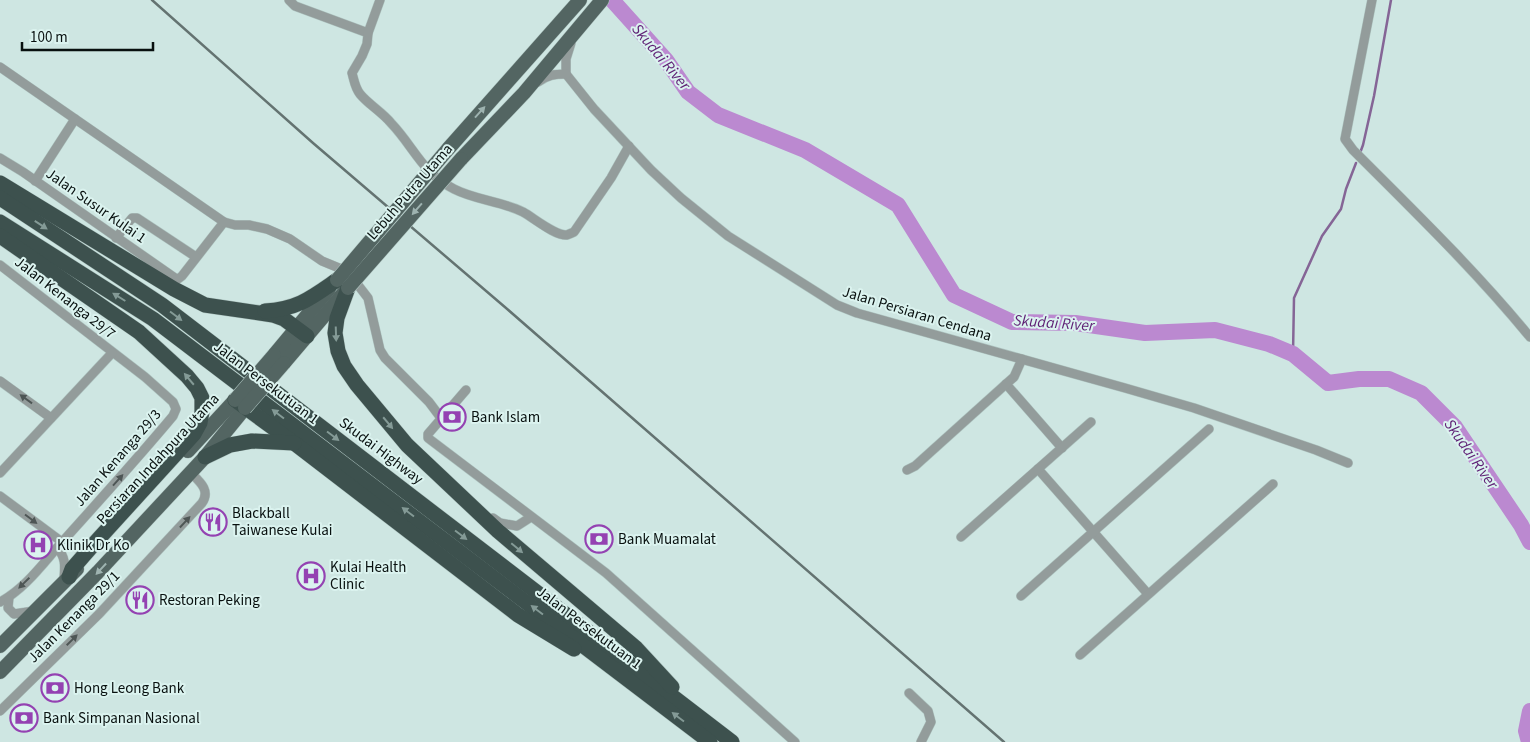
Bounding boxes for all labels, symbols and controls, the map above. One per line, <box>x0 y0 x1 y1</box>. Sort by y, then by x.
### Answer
water label: Skudai River <box>627 19 696 96</box>
scale bar <box>22 20 154 52</box>
text: 100 m <box>30 27 68 48</box>
one-way arrow <box>474 107 486 119</box>
street label: Lebuh Putra Utama <box>362 139 458 245</box>
street label: Jalan Susur Kulai 1 <box>42 163 150 249</box>
one-way arrow <box>412 202 423 215</box>
one-way arrow <box>34 220 47 230</box>
street label: Jalan Kenanga 29/7 <box>10 252 120 344</box>
street label: Jalan Persiaran Cendana <box>840 281 994 347</box>
one-way arrow <box>112 293 125 302</box>
water label: Skudai River <box>1013 309 1097 337</box>
one-way arrow <box>169 310 182 321</box>
one-way arrow <box>332 327 340 343</box>
street label: Jalan Persekutuan 1 <box>209 337 323 429</box>
one-way arrow <box>183 372 194 385</box>
street label: Persiaran Indahpura Utama <box>92 389 224 529</box>
one-way arrow <box>19 394 32 404</box>
bank icon: Bank Islam <box>437 402 467 432</box>
street label: Jalan Kenanga 29/3 <box>70 405 166 511</box>
place label: Bank Islam <box>471 407 540 428</box>
one-way arrow <box>271 409 285 419</box>
street label: Skudai Highway <box>335 412 427 490</box>
water label: Skudai River <box>1439 415 1504 495</box>
one-way arrow <box>382 416 394 428</box>
one-way arrow <box>326 430 339 441</box>
one-way arrow <box>112 475 124 487</box>
place label: Blackball Taiwanese Kulai <box>232 503 332 541</box>
restaurant icon: Blackball Taiwanese Kulai <box>198 507 228 537</box>
one-way arrow <box>401 507 414 517</box>
one-way arrow <box>24 514 38 524</box>
one-way arrow <box>179 517 191 529</box>
bank icon: Bank Muamalat <box>584 524 614 554</box>
one-way arrow <box>455 529 468 540</box>
place label: Bank Muamalat <box>618 529 716 550</box>
hospital icon: Klinik Dr Ko <box>23 530 53 560</box>
place label: Klinik Dr Ko <box>57 535 130 556</box>
one-way arrow <box>511 542 524 553</box>
place label: Kulai Health Clinic <box>330 557 406 595</box>
hospital icon: Kulai Health Clinic <box>296 561 326 591</box>
one-way arrow <box>95 563 106 576</box>
street label: Jalan Kenanga 29/1 <box>23 566 125 668</box>
one-way arrow <box>18 577 30 589</box>
street label: Jalan Persekutuan 1 <box>532 582 646 674</box>
restaurant icon: Restoran Peking <box>125 585 155 615</box>
place label: Restoran Peking <box>159 590 260 611</box>
one-way arrow <box>531 605 544 616</box>
one-way arrow <box>66 634 78 646</box>
bank icon: Hong Leong Bank <box>40 673 70 703</box>
place label: Hong Leong Bank <box>74 678 185 699</box>
bank icon: Bank Simpanan Nasional <box>9 703 39 733</box>
place label: Bank Simpanan Nasional <box>43 708 200 729</box>
one-way arrow <box>672 712 685 723</box>

